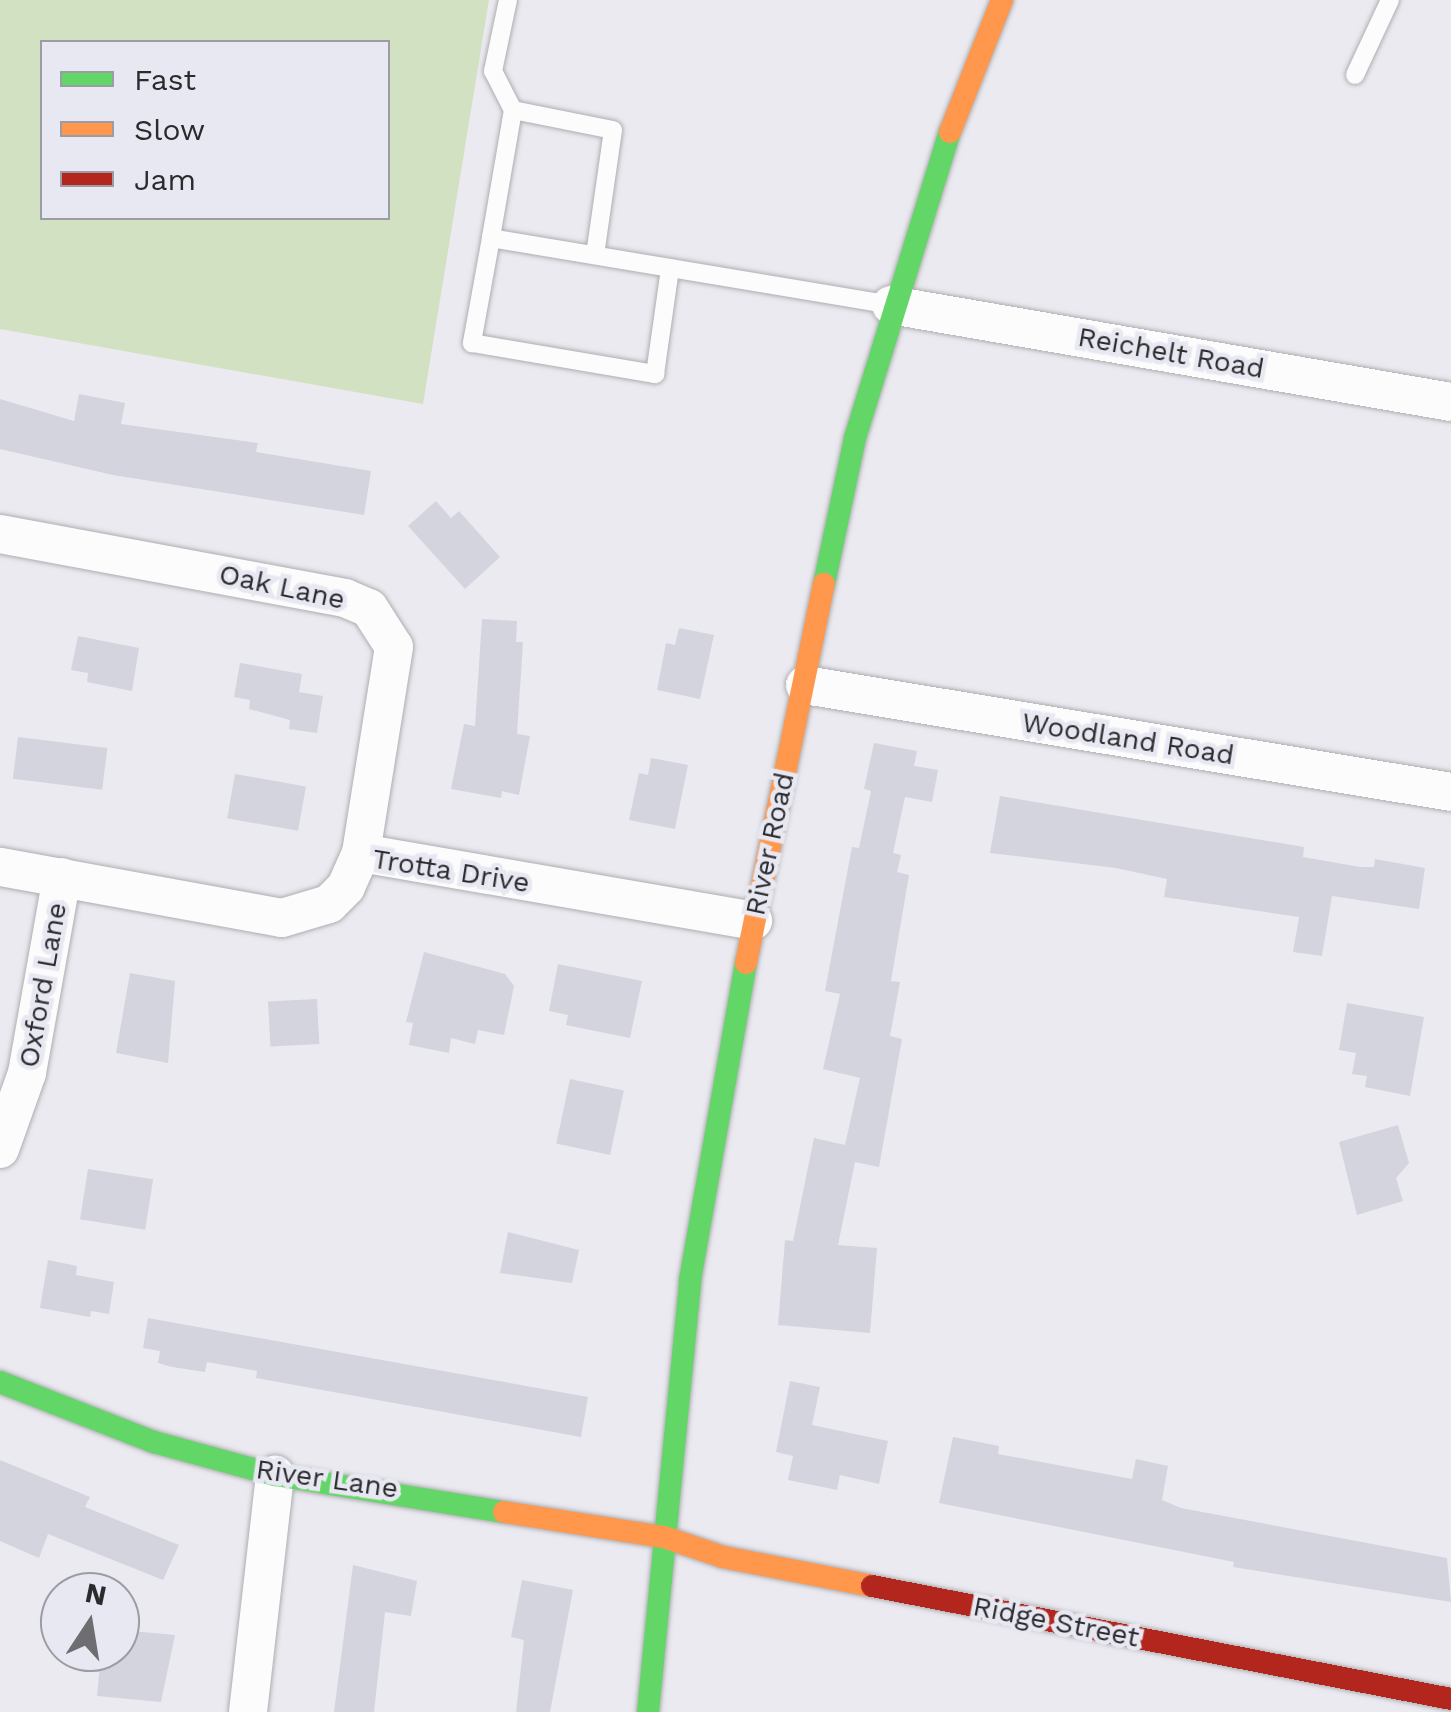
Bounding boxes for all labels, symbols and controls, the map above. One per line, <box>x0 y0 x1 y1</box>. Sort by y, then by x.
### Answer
legend <box>40 40 390 220</box>
text: Fast <box>134 62 196 97</box>
text: Slow <box>134 112 205 147</box>
text: Jam <box>134 162 196 197</box>
street label: Reichelt Road <box>1075 320 1267 386</box>
street label: Oak Lane <box>216 557 348 617</box>
street label: Woodland Road <box>1020 706 1236 772</box>
street label: River Road <box>738 769 802 919</box>
street label: Trotta Drive <box>370 842 532 900</box>
street label: Oxford Lane <box>12 900 74 1070</box>
street label: River Lane <box>254 1452 400 1506</box>
north arrow <box>40 1572 140 1672</box>
text: N <box>82 1576 110 1612</box>
street label: Ridge Street <box>970 1589 1142 1655</box>

